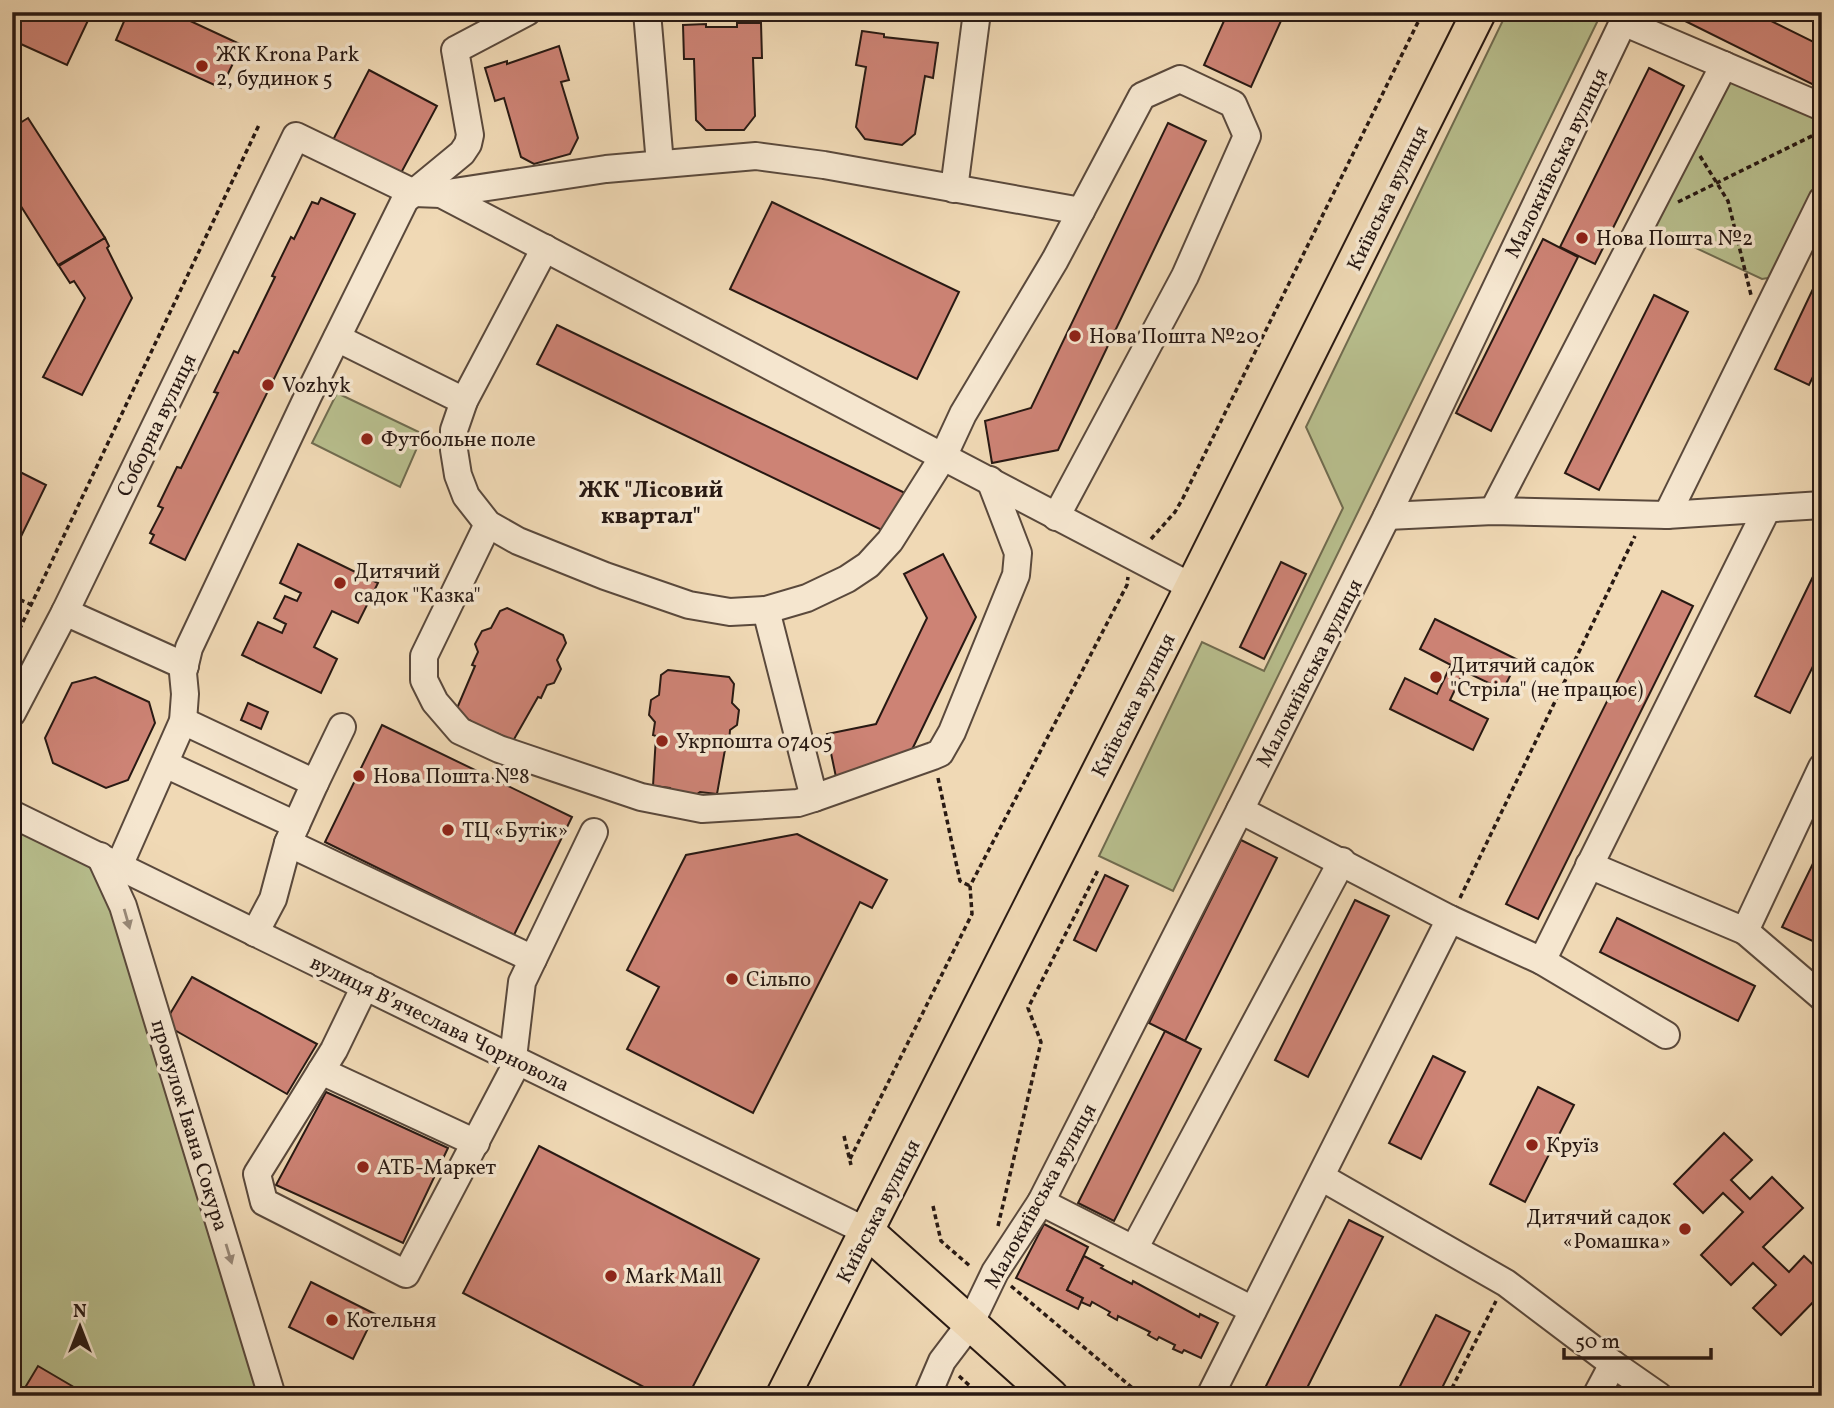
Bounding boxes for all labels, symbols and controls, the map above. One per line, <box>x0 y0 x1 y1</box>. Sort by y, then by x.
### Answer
place label: ЖК Krona Park 2, будинок 5 <box>216 41 360 94</box>
marker: ЖК Krona Park 2, будинок 5 <box>194 58 210 74</box>
street label: Малокиївська вулиця <box>1499 64 1616 263</box>
street label: Київська вулиця <box>1341 121 1436 276</box>
place label: Нова Пошта №2 <box>1596 225 1753 254</box>
marker: Нова Пошта №2 <box>1574 230 1590 246</box>
place label: Нова Пошта №20 <box>1089 323 1259 352</box>
marker: Нова Пошта №20 <box>1067 328 1083 344</box>
street label: Соборна вулиця <box>110 349 204 502</box>
place label: Vozhyk <box>282 372 351 401</box>
marker: Vozhyk <box>260 377 276 393</box>
place label: Футбольне поле <box>381 426 536 455</box>
marker: Футбольне поле <box>359 431 375 447</box>
district label: ЖК "Лісовий квартал" <box>579 475 723 533</box>
place label: Дитячий садок "Казка" <box>354 558 481 611</box>
street label: Малокиївська вулиця <box>1250 574 1370 773</box>
marker: Дитячий садок "Казка" <box>332 575 348 591</box>
street label: Київська вулиця <box>1086 629 1183 783</box>
place label: Дитячий садок "Стріла" (не працює) <box>1450 652 1643 705</box>
marker: Дитячий садок "Стріла" (не працює) <box>1428 669 1444 685</box>
place label: Укрпошта 07405 <box>676 728 833 757</box>
marker: Укрпошта 07405 <box>654 733 670 749</box>
place label: Нова Пошта №8 <box>373 763 530 792</box>
marker: Нова Пошта №8 <box>351 768 367 784</box>
place label: ТЦ «Бутік» <box>462 817 568 846</box>
marker: ТЦ «Бутік» <box>440 822 456 838</box>
one-way arrow <box>123 909 133 930</box>
street label: вулиця Вʼячеслава Чорновола <box>305 949 574 1100</box>
place label: Сільпо <box>746 966 811 995</box>
marker: Сільпо <box>724 971 740 987</box>
street label: провулок Івана Сокура <box>143 1016 235 1235</box>
street label: Малокиївська вулиця <box>978 1099 1104 1295</box>
place label: Круїз <box>1546 1132 1599 1161</box>
street label: Київська вулиця <box>831 1135 928 1289</box>
marker: Круїз <box>1524 1137 1540 1153</box>
place label: АТБ-Маркет <box>377 1154 496 1183</box>
marker: АТБ-Маркет <box>355 1159 371 1175</box>
place label: Дитячий садок «Ромашка» <box>1526 1204 1671 1257</box>
marker: Дитячий садок «Ромашка» <box>1677 1221 1693 1237</box>
one-way arrow <box>225 1243 235 1264</box>
place label: Mark Mall <box>625 1263 722 1292</box>
marker: Mark Mall <box>603 1268 619 1284</box>
north arrow <box>46 1292 116 1362</box>
text: N <box>73 1299 87 1325</box>
place label: Котельня <box>346 1307 436 1336</box>
marker: Котельня <box>324 1312 340 1328</box>
scale bar <box>1564 1317 1712 1361</box>
text: 50 m <box>1575 1328 1620 1357</box>

